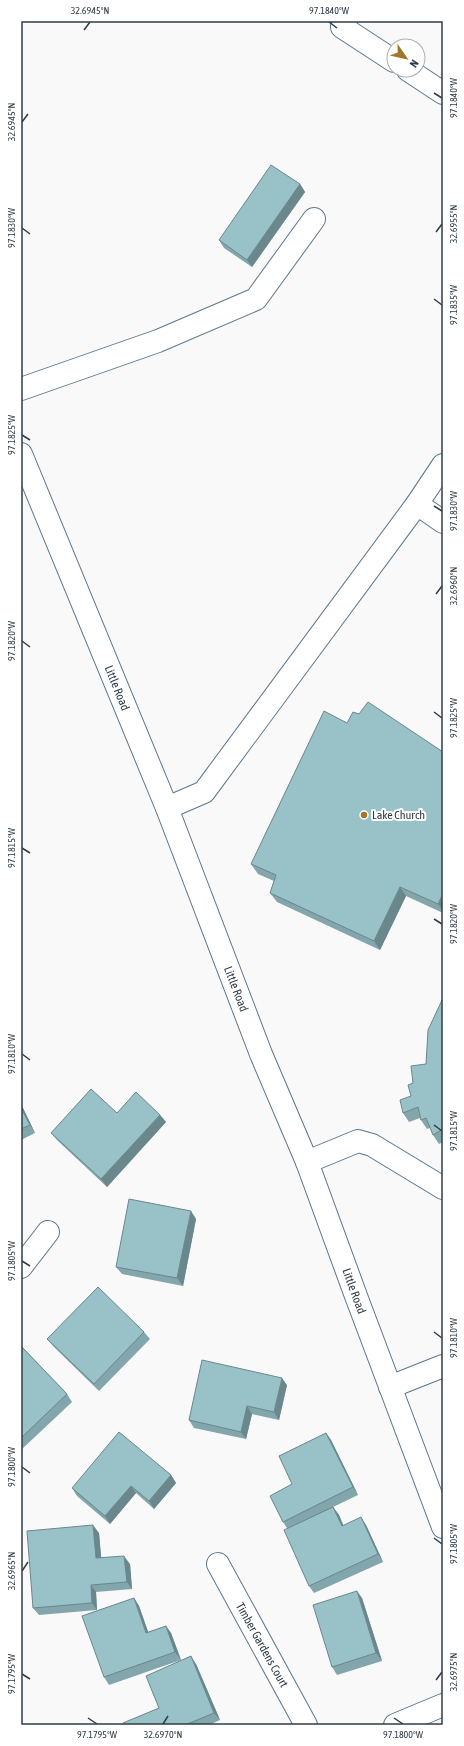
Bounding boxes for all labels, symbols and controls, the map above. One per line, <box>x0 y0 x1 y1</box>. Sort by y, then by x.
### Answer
text: 32.6945°N <box>71 5 109 16</box>
text: 97.1840°W <box>309 5 350 16</box>
north arrow <box>386 38 426 78</box>
text: N <box>407 58 421 70</box>
text: 97.1840°W <box>448 77 459 118</box>
text: 32.6945°N <box>6 103 17 141</box>
text: 32.6955°N <box>448 205 459 243</box>
text: 97.1830°W <box>6 207 17 248</box>
text: 97.1835°W <box>448 284 459 325</box>
text: 97.1825°W <box>6 414 17 455</box>
text: 97.1830°W <box>448 490 459 531</box>
text: 32.6960°N <box>448 567 459 605</box>
text: 97.1820°W <box>6 620 17 661</box>
street label: Little Road <box>102 663 132 713</box>
text: 97.1825°W <box>448 697 459 738</box>
place label: Lake Church <box>372 808 425 822</box>
marker: Lake Church <box>359 810 369 820</box>
text: 97.1815°W <box>6 827 17 868</box>
text: 97.1820°W <box>448 903 459 944</box>
street label: Little Road <box>221 964 251 1014</box>
text: 97.1810°W <box>6 1033 17 1074</box>
text: 97.1815°W <box>448 1110 459 1151</box>
text: 97.1805°W <box>6 1240 17 1281</box>
street label: Little Road <box>339 1266 369 1316</box>
text: 97.1810°W <box>448 1317 459 1358</box>
text: 97.1800°W <box>6 1446 17 1487</box>
text: 97.1805°W <box>448 1523 459 1564</box>
text: 32.6965°N <box>6 1552 17 1590</box>
street label: Timber Gardens Court <box>233 1600 291 1690</box>
text: 97.1795°W <box>6 1653 17 1694</box>
text: 32.6975°N <box>448 1653 459 1691</box>
text: 97.1795°W <box>77 1729 118 1740</box>
text: 32.6970°N <box>144 1729 182 1740</box>
text: 97.1800°W <box>383 1729 424 1740</box>

